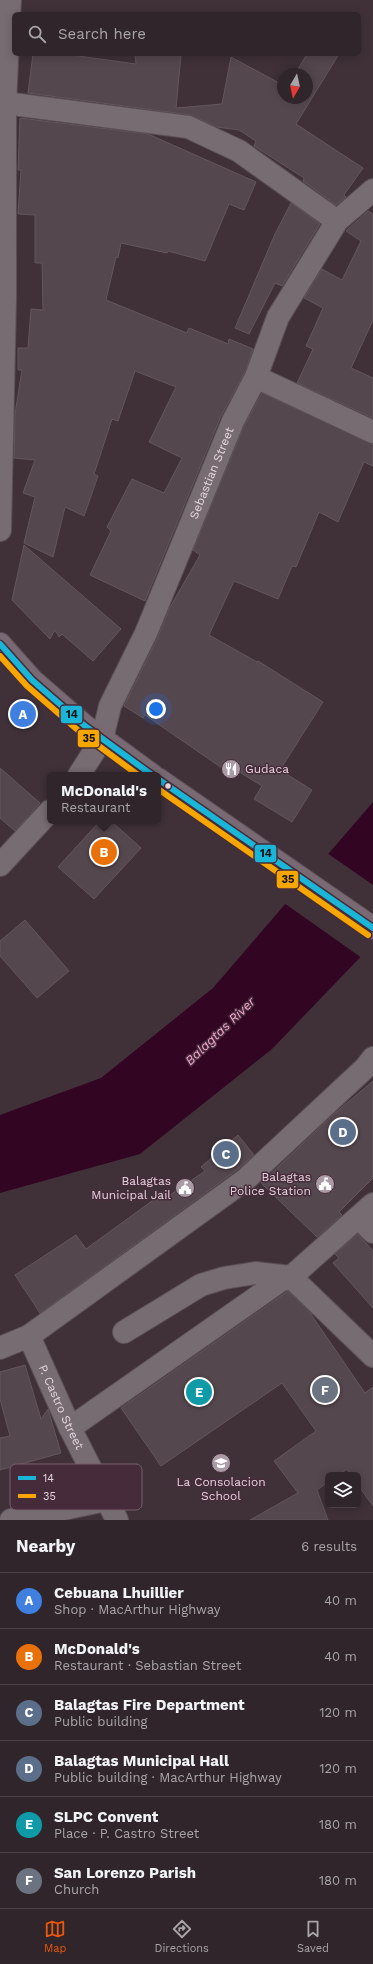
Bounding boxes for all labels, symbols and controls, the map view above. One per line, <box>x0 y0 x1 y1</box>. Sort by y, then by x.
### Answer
search box <box>12 12 361 56</box>
icon: search <box>26 23 48 45</box>
text: Search here <box>58 25 146 43</box>
north arrow <box>277 68 313 104</box>
street label: Sebastian Street <box>187 425 237 521</box>
pin: A <box>10 699 36 729</box>
your location <box>146 699 166 719</box>
line badge: 14 <box>60 705 83 724</box>
text: 14 <box>66 708 78 721</box>
line badge: 35 <box>77 729 100 748</box>
text: 35 <box>83 732 95 745</box>
restaurant icon: Gudaca <box>220 758 242 780</box>
place label: Gudaca <box>245 762 289 776</box>
popup <box>47 772 161 824</box>
unlabelled marker <box>163 781 173 791</box>
text: McDonald's <box>61 782 147 800</box>
text: Restaurant <box>61 800 131 815</box>
pin: B <box>91 837 117 867</box>
line badge: 14 <box>254 844 277 863</box>
text: 14 <box>260 847 272 860</box>
line badge: 35 <box>276 870 299 889</box>
text: 35 <box>282 873 294 886</box>
water label: Balagtas River <box>182 993 259 1068</box>
pin: D <box>330 1117 356 1147</box>
pin: C <box>213 1139 239 1169</box>
place label: Balagtas Police Station <box>230 1170 311 1198</box>
public building icon: Balagtas Police Station <box>314 1173 336 1195</box>
place label: Balagtas Municipal Jail <box>91 1174 171 1202</box>
public building icon: Balagtas Municipal Jail <box>174 1177 196 1199</box>
street label: P. Castro Street <box>36 1362 87 1452</box>
pin: F <box>312 1375 338 1405</box>
pin: E <box>186 1377 212 1407</box>
school or university icon: La Consolacion School <box>210 1452 232 1474</box>
legend <box>10 1464 142 1510</box>
text: 14 <box>43 1472 54 1485</box>
map controls <box>325 1472 361 1508</box>
button: layers <box>325 1472 361 1508</box>
place label: La Consolacion School <box>176 1475 266 1503</box>
text: 35 <box>43 1490 56 1503</box>
text: Nearby <box>16 1536 75 1556</box>
text: 6 results <box>301 1539 357 1554</box>
text: Cebuana Lhuillier <box>54 1584 184 1602</box>
text: A <box>25 1593 33 1608</box>
text: 40 m <box>324 1593 357 1608</box>
text: Shop · MacArthur Highway <box>54 1602 221 1617</box>
text: McDonald's <box>54 1640 140 1658</box>
text: B <box>25 1649 33 1664</box>
text: 40 m <box>324 1649 357 1664</box>
text: Restaurant · Sebastian Street <box>54 1658 241 1673</box>
text: Balagtas Fire Department <box>54 1696 245 1714</box>
text: C <box>25 1705 33 1720</box>
text: 120 m <box>319 1705 357 1720</box>
text: Public building <box>54 1714 147 1729</box>
text: Balagtas Municipal Hall <box>54 1752 229 1770</box>
text: D <box>24 1761 34 1776</box>
text: 120 m <box>319 1761 357 1776</box>
text: Public building · MacArthur Highway <box>54 1770 282 1785</box>
text: SLPC Convent <box>54 1808 158 1826</box>
text: E <box>25 1817 33 1832</box>
text: 180 m <box>319 1817 357 1832</box>
text: Place · P. Castro Street <box>54 1826 199 1841</box>
text: San Lorenzo Parish <box>54 1864 196 1882</box>
text: F <box>25 1873 33 1888</box>
text: 180 m <box>319 1873 357 1888</box>
text: Church <box>54 1882 99 1897</box>
tab: Map <box>44 1918 66 1955</box>
tab: Directions <box>155 1918 209 1955</box>
tab: Saved <box>297 1918 329 1955</box>

